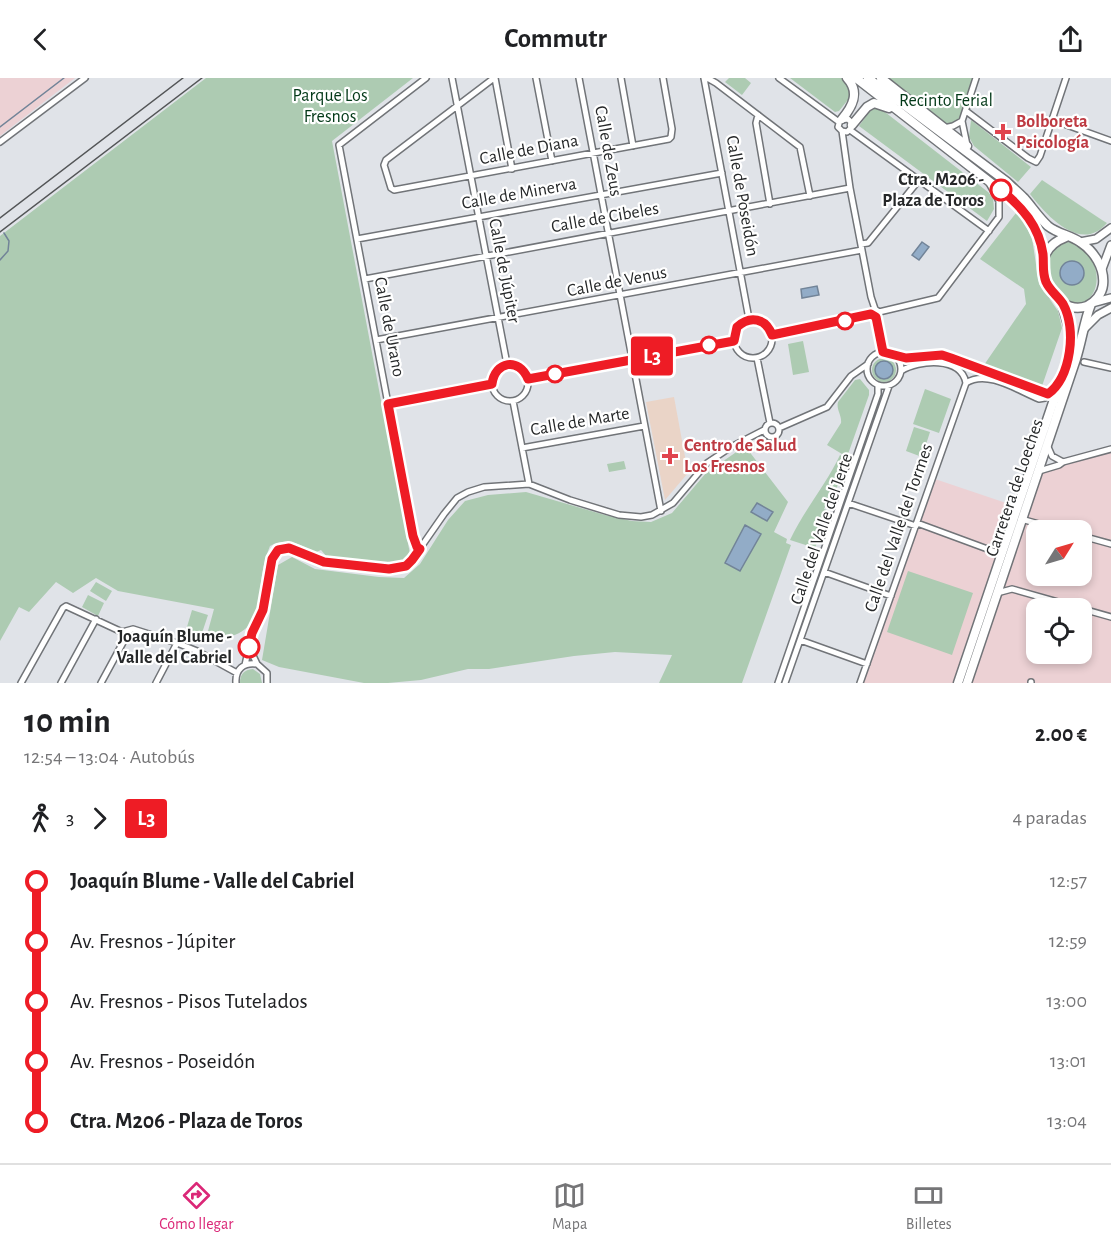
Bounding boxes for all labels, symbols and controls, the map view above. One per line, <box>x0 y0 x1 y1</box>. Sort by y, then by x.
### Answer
icon: back <box>24 23 57 56</box>
icon: share <box>1054 23 1087 56</box>
text: Commutr <box>504 25 607 52</box>
park label: Parque Los Fresnos <box>292 87 368 126</box>
park label: Recinto Ferial <box>899 92 993 110</box>
street label: Calle de Zeus <box>591 104 625 198</box>
place label: Bolboreta Psicología <box>1016 113 1089 152</box>
marker: Bolboreta Psicología <box>994 123 1012 141</box>
street label: Calle de Diana <box>478 132 580 168</box>
street label: Calle de Poseidón <box>723 134 761 258</box>
place label: Ctra. M206 - Plaza de Toros <box>882 171 984 210</box>
street label: Calle de Minerva <box>460 175 578 213</box>
marker: Ctra. M206 - Plaza de Toros <box>990 179 1012 201</box>
street label: Calle de Cibeles <box>550 200 660 236</box>
street label: Calle de Júpiter <box>485 217 523 325</box>
street label: Calle de Venus <box>566 264 668 300</box>
street label: Calle de Urano <box>371 276 408 379</box>
unlabelled marker <box>836 312 854 330</box>
line badge: L3 <box>625 336 679 376</box>
unlabelled marker <box>700 336 718 354</box>
text: L3 <box>643 346 661 367</box>
unlabelled marker <box>546 365 564 383</box>
street label: Calle de Marte <box>529 404 631 440</box>
street label: Carretera de Loeches <box>983 417 1047 559</box>
place label: Centro de Salud Los Fresnos <box>684 437 797 476</box>
street label: Calle del Valle del Tormes <box>862 441 936 615</box>
marker: Centro de Salud Los Fresnos <box>661 447 679 465</box>
street label: Calle del Valle del Jerte <box>788 451 856 607</box>
north arrow <box>1026 520 1092 586</box>
map controls <box>1026 520 1092 664</box>
button: locate <box>1026 598 1092 664</box>
place label: Joaquín Blume - Valle del Cabriel <box>116 628 232 667</box>
marker: Joaquín Blume - Valle del Cabriel <box>238 636 260 658</box>
text: 10 min <box>24 706 111 739</box>
text: 2.00 € <box>1035 723 1087 745</box>
text: 12:54 – 13:04 · Autobús <box>24 747 195 767</box>
icon: walk <box>24 802 57 835</box>
icon: forward <box>83 802 116 835</box>
text: 3 <box>66 808 74 828</box>
text: L3 <box>137 808 155 829</box>
text: 4 paradas <box>1012 808 1087 828</box>
text: Joaquín Blume - Valle del Cabriel <box>70 870 355 892</box>
text: 12:57 <box>1050 871 1087 891</box>
text: Av. Fresnos - Júpiter <box>70 930 235 952</box>
text: 12:59 <box>1049 931 1087 951</box>
text: Av. Fresnos - Pisos Tutelados <box>70 990 308 1012</box>
text: 13:00 <box>1046 991 1087 1011</box>
text: Av. Fresnos - Poseidón <box>70 1050 255 1072</box>
text: 13:01 <box>1050 1051 1087 1071</box>
text: Ctra. M206 - Plaza de Toros <box>70 1110 303 1132</box>
text: 13:04 <box>1047 1111 1087 1131</box>
tab: Cómo llegar <box>159 1179 233 1234</box>
tab: Mapa <box>552 1179 587 1234</box>
tab: Billetes <box>906 1179 952 1234</box>

